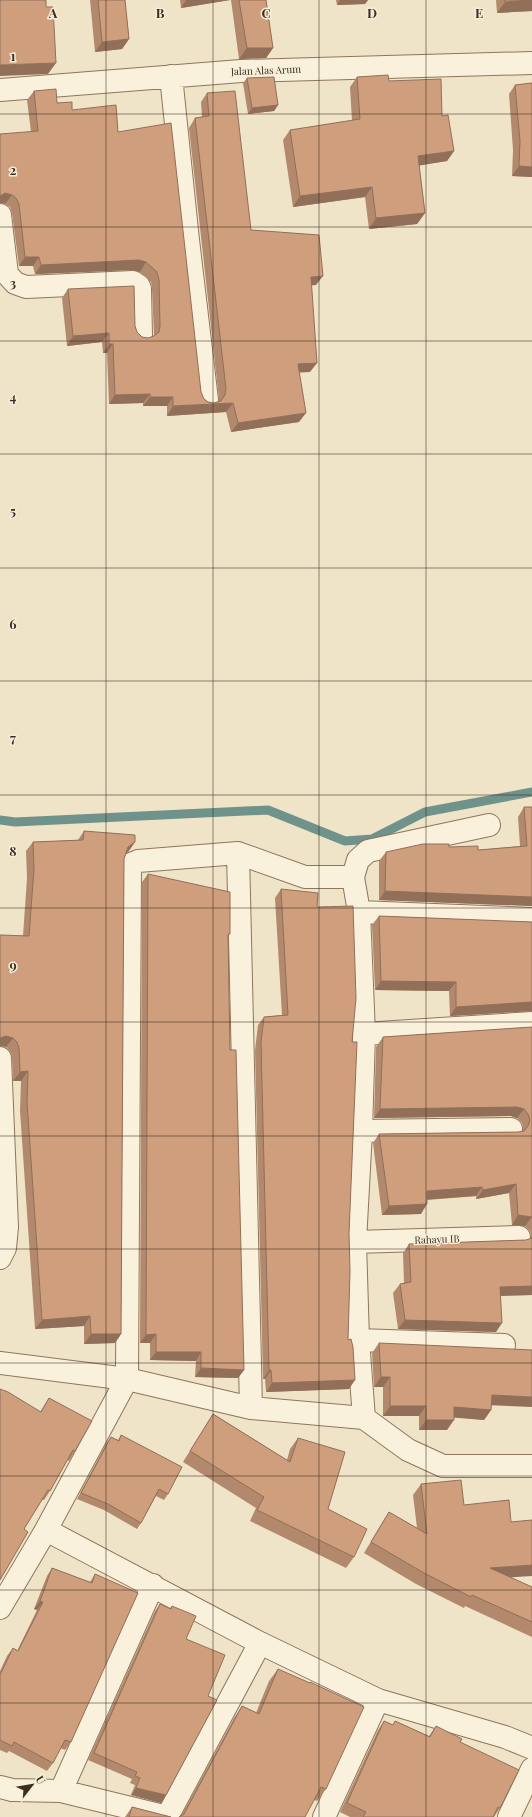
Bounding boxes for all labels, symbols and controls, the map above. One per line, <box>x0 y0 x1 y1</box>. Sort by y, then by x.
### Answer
text: A <box>48 4 58 21</box>
text: B <box>156 4 165 21</box>
text: C <box>261 4 271 21</box>
text: D <box>367 4 377 21</box>
text: E <box>475 4 483 21</box>
text: 1 <box>11 47 16 64</box>
street label: Jalan Alas Arum <box>230 62 301 78</box>
text: 2 <box>10 161 17 178</box>
text: 3 <box>10 274 16 291</box>
text: 4 <box>10 388 17 405</box>
text: 5 <box>10 502 16 519</box>
text: 6 <box>9 615 17 632</box>
text: 7 <box>10 729 16 746</box>
text: 8 <box>9 842 17 859</box>
text: 9 <box>9 956 17 973</box>
street label: Rahayu IB <box>414 1231 460 1247</box>
north arrow <box>12 1765 52 1805</box>
text: U <box>33 1772 50 1787</box>

